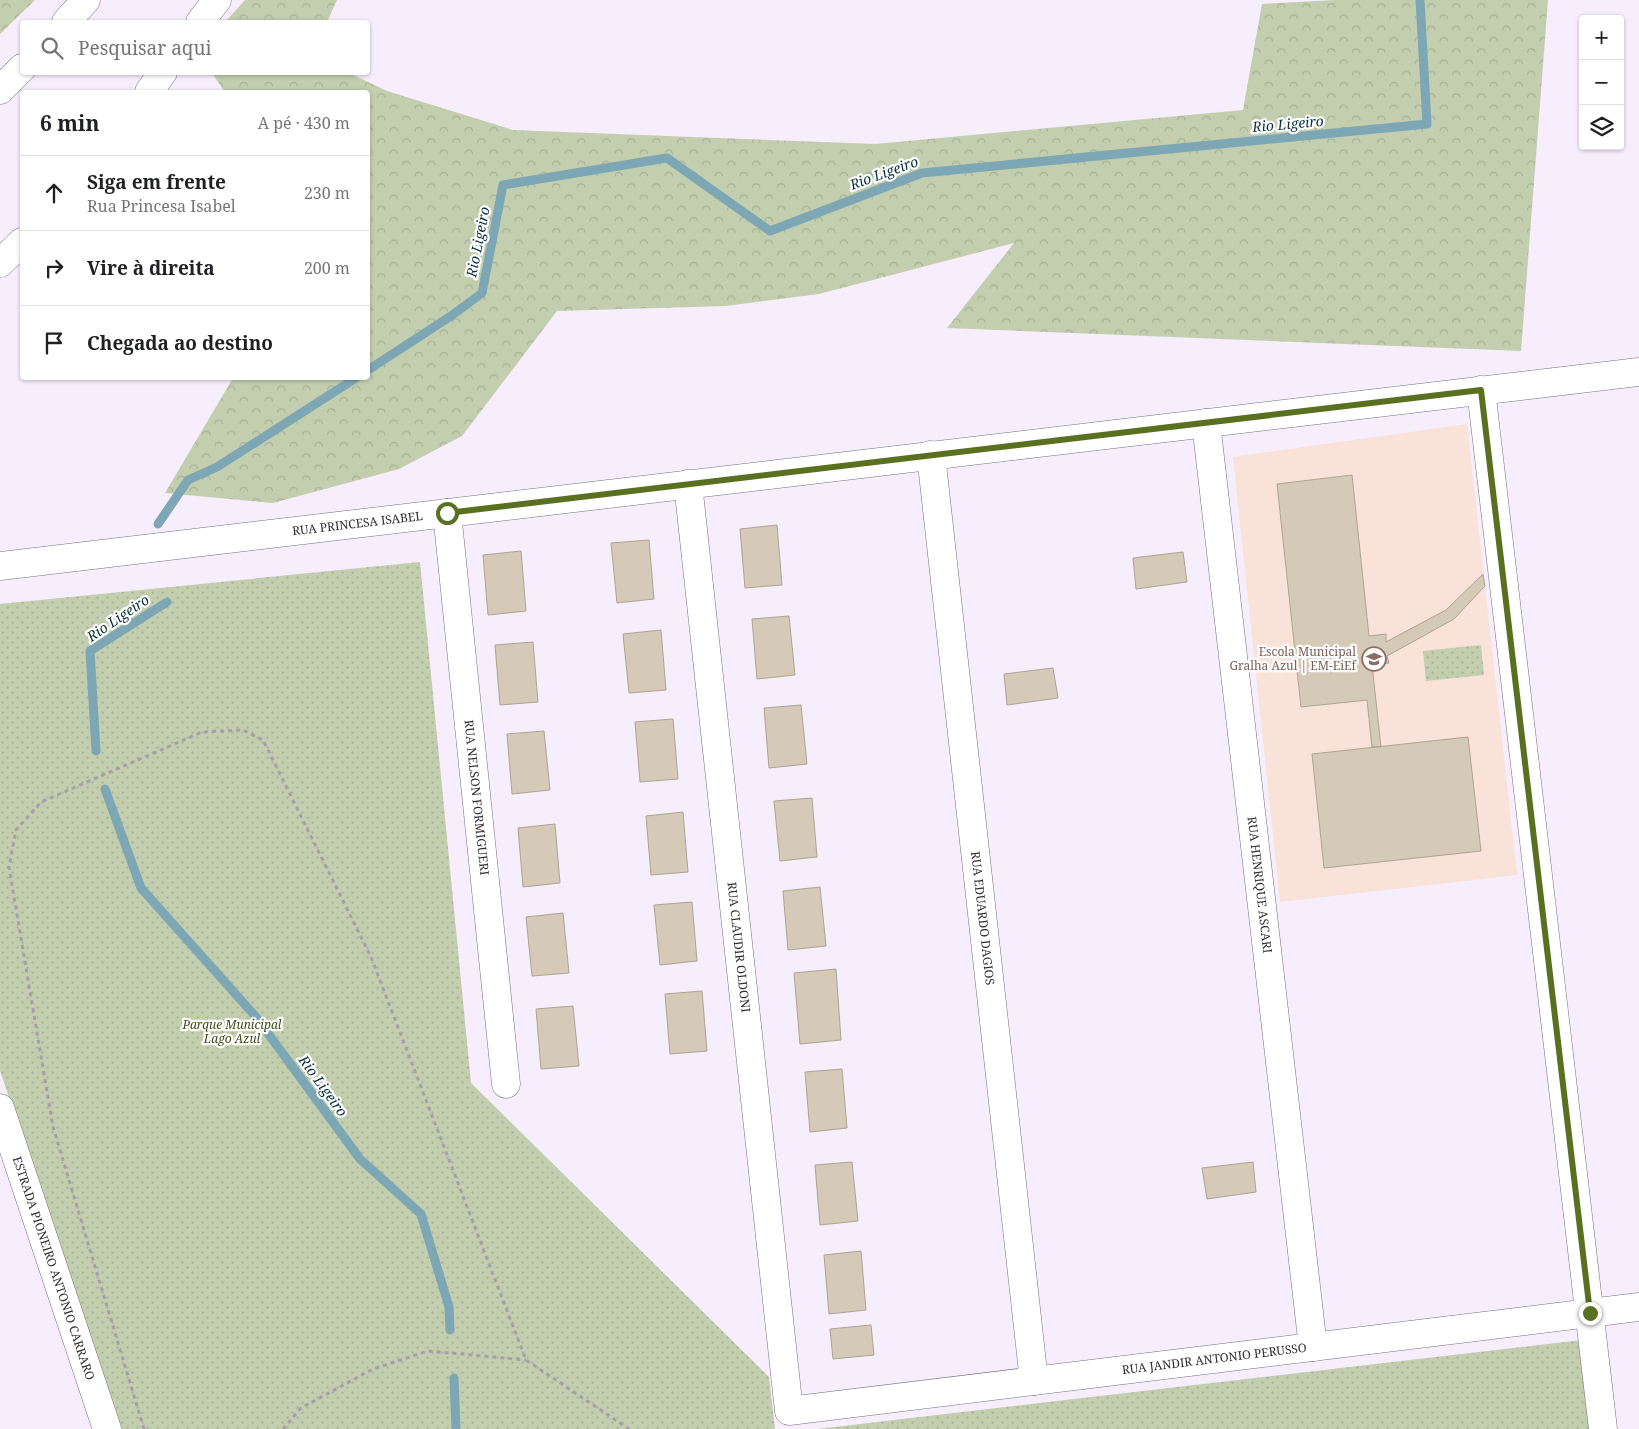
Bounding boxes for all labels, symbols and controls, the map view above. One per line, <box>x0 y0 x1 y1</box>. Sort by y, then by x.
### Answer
map controls <box>1579 15 1624 150</box>
button: + <box>1579 15 1624 60</box>
search box <box>20 20 370 75</box>
icon: search <box>38 34 66 62</box>
text: Pesquisar aqui <box>78 35 212 61</box>
button: − <box>1579 60 1624 105</box>
button: layers <box>1579 105 1624 150</box>
text: 6 min <box>40 109 99 137</box>
water label: Rio Ligeiro <box>1251 111 1324 136</box>
text: A pé · 430 m <box>258 112 350 134</box>
water label: Rio Ligeiro <box>846 151 921 194</box>
text: Siga em frente <box>87 169 226 195</box>
icon: ahead <box>40 179 68 207</box>
text: 230 m <box>304 182 350 204</box>
text: Rua Princesa Isabel <box>87 195 236 217</box>
water label: Rio Ligeiro <box>461 205 494 280</box>
icon: right <box>40 254 68 282</box>
text: Vire à direita <box>87 255 215 281</box>
text: 200 m <box>304 257 350 279</box>
icon: arrive <box>40 329 68 357</box>
text: Chegada ao destino <box>87 330 273 356</box>
route start <box>436 502 459 525</box>
street label: RUA PRINCESA ISABEL <box>291 507 424 539</box>
water label: Rio Ligeiro <box>82 590 153 646</box>
place label: Escola Municipal Gralha Azul | EM-EiEf <box>1229 643 1358 674</box>
school or university icon: Escola Municipal Gralha Azul | EM-EiEf <box>1361 646 1387 672</box>
street label: RUA NELSON FORMIGUERI <box>460 719 493 876</box>
street label: RUA HENRIQUE ASCARI <box>1244 816 1276 954</box>
street label: RUA EDUARDO DAGIOS <box>967 850 999 986</box>
street label: RUA CLAUDIR OLDONI <box>723 881 755 1013</box>
park label: Parque Municipal Lago Azul <box>181 1016 282 1047</box>
water label: Rio Ligeiro <box>294 1050 352 1120</box>
street label: ESTRADA PIONEIRO ANTONIO CARRARO <box>9 1154 99 1382</box>
route end <box>1579 1302 1602 1325</box>
street label: RUA JANDIR ANTONIO PERUSSO <box>1121 1339 1308 1378</box>

